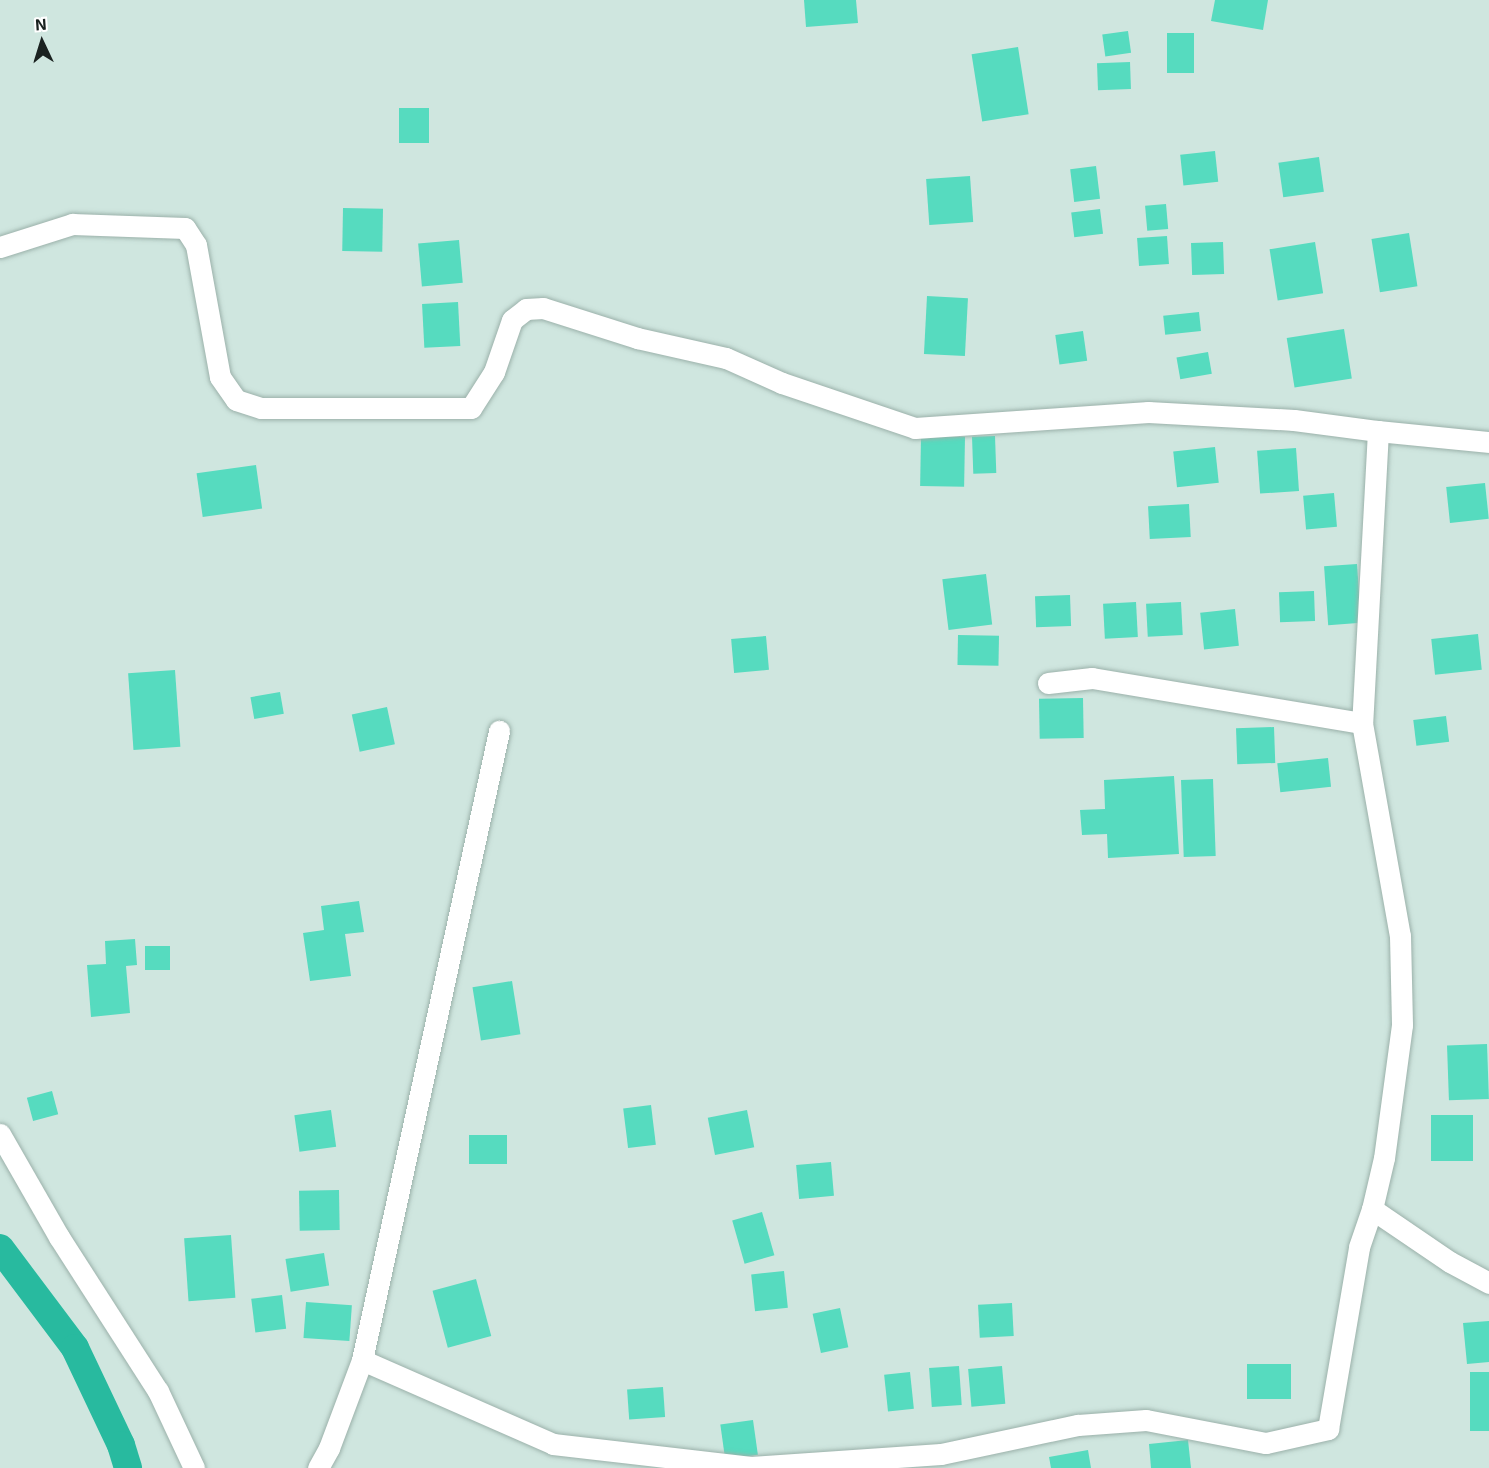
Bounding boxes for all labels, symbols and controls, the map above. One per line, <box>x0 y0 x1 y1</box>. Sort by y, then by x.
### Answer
north arrow <box>12 12 72 72</box>
text: N <box>34 14 47 33</box>

